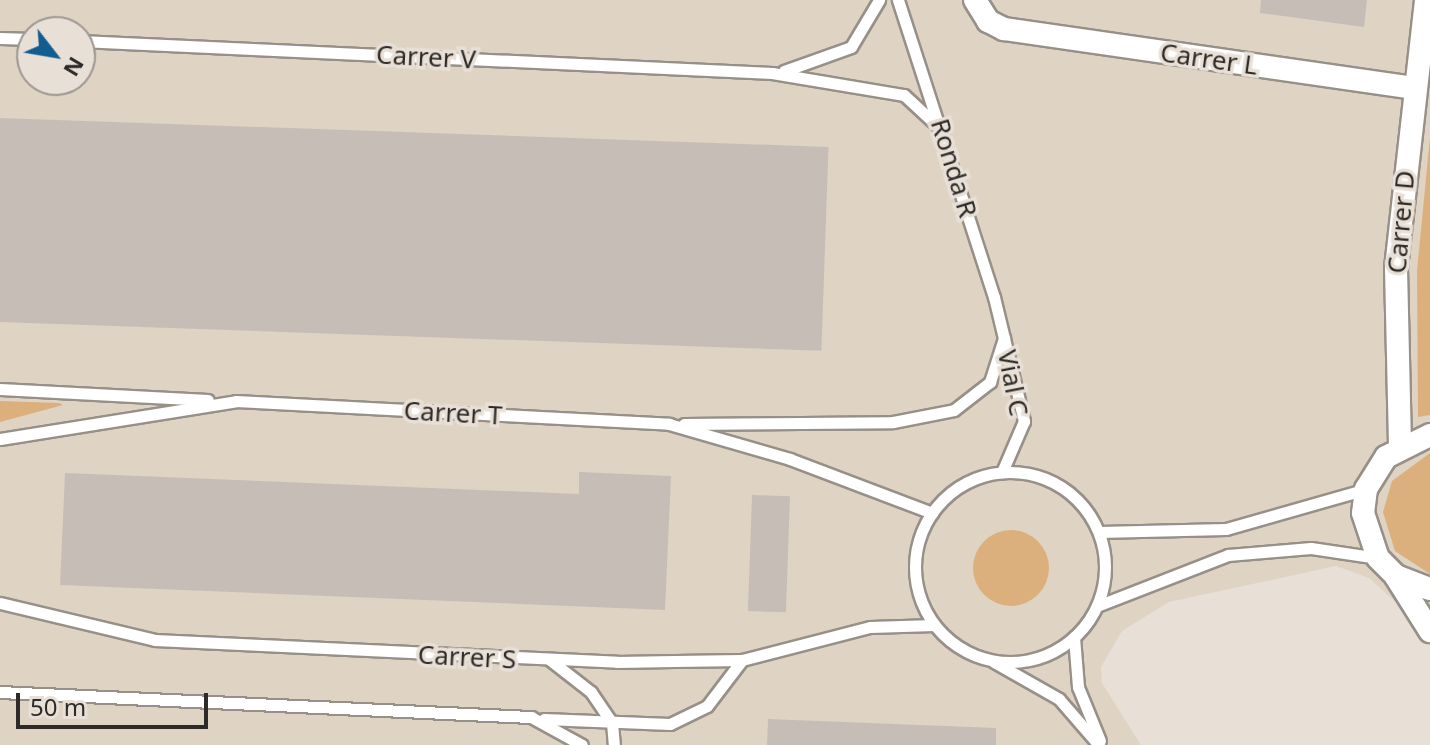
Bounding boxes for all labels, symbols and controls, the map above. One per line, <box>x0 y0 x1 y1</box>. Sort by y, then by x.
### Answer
north arrow <box>16 16 96 96</box>
street label: Carrer L <box>1158 37 1260 81</box>
street label: Carrer V <box>375 39 477 75</box>
text: N <box>57 52 92 83</box>
street label: Ronda R <box>924 115 984 221</box>
street label: Carrer D <box>1381 169 1421 275</box>
street label: Vial C <box>991 347 1035 419</box>
street label: Carrer T <box>403 395 503 431</box>
street label: Carrer S <box>417 639 517 675</box>
scale bar <box>20 677 212 727</box>
text: 50 m <box>30 690 86 723</box>

